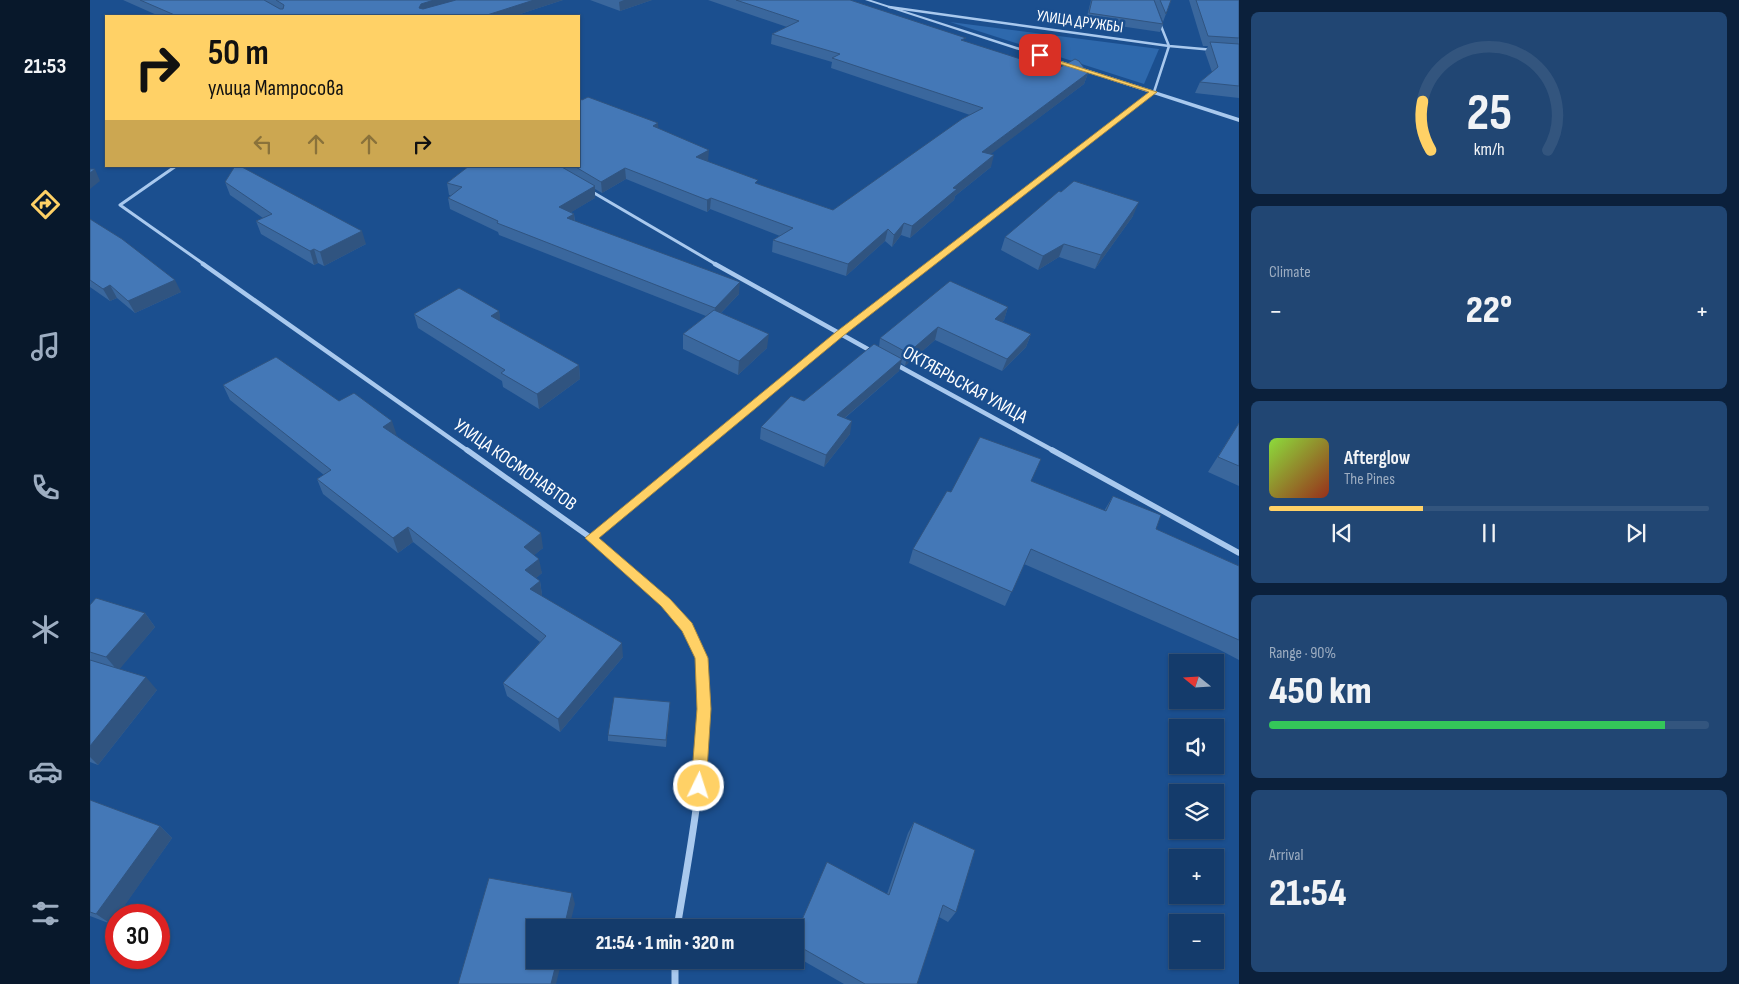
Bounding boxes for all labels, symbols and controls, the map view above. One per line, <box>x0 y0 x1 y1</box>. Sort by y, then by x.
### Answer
street label: УЛИЦА ДРУЖБЫ <box>1035 7 1125 37</box>
text: 50 m <box>208 32 269 75</box>
pin <box>1019 34 1061 76</box>
icon: right <box>125 35 190 100</box>
icon: arrive <box>1026 41 1054 69</box>
text: 21:53 <box>24 53 66 80</box>
text: улица Матросова <box>208 75 344 102</box>
text: 25 <box>1466 82 1512 145</box>
icon: left <box>249 130 277 158</box>
icon: ahead <box>302 130 330 158</box>
icon: ahead <box>355 130 383 158</box>
icon: right <box>408 130 436 158</box>
text: km/h <box>1474 139 1504 160</box>
icon: directions <box>28 187 63 222</box>
text: Climate <box>1269 263 1311 282</box>
text: 22° <box>1466 288 1512 333</box>
text: − <box>1269 295 1283 328</box>
text: + <box>1695 295 1709 328</box>
icon: music <box>28 329 63 364</box>
street label: ОКТЯБРЬСКАЯ УЛИЦА <box>899 341 1032 429</box>
street label: УЛИЦА КОСМОНАВТОВ <box>449 414 581 516</box>
text: Afterglow <box>1344 447 1410 470</box>
icon: phone <box>28 470 63 505</box>
text: The Pines <box>1344 470 1395 489</box>
icon: previous <box>1328 519 1356 547</box>
icon: pause <box>1475 519 1503 547</box>
icon: next <box>1622 519 1650 547</box>
icon: climate <box>28 612 63 647</box>
text: Range · 90% <box>1269 644 1336 663</box>
north arrow <box>1169 654 1224 709</box>
map controls <box>1169 654 1224 969</box>
text: 450 km <box>1269 669 1372 714</box>
button: sound <box>1169 719 1224 774</box>
icon: car <box>28 754 63 789</box>
position arrow <box>672 759 724 811</box>
button: layers <box>1169 784 1224 839</box>
text: Arrival <box>1269 846 1303 865</box>
button: + <box>1169 849 1224 904</box>
text: 21:54 <box>1269 871 1347 916</box>
icon: filters <box>28 896 63 931</box>
speed limit sign: 30 <box>105 904 170 969</box>
button: − <box>1169 914 1224 969</box>
text: 21:54 · 1 min · 320 m <box>596 932 734 955</box>

